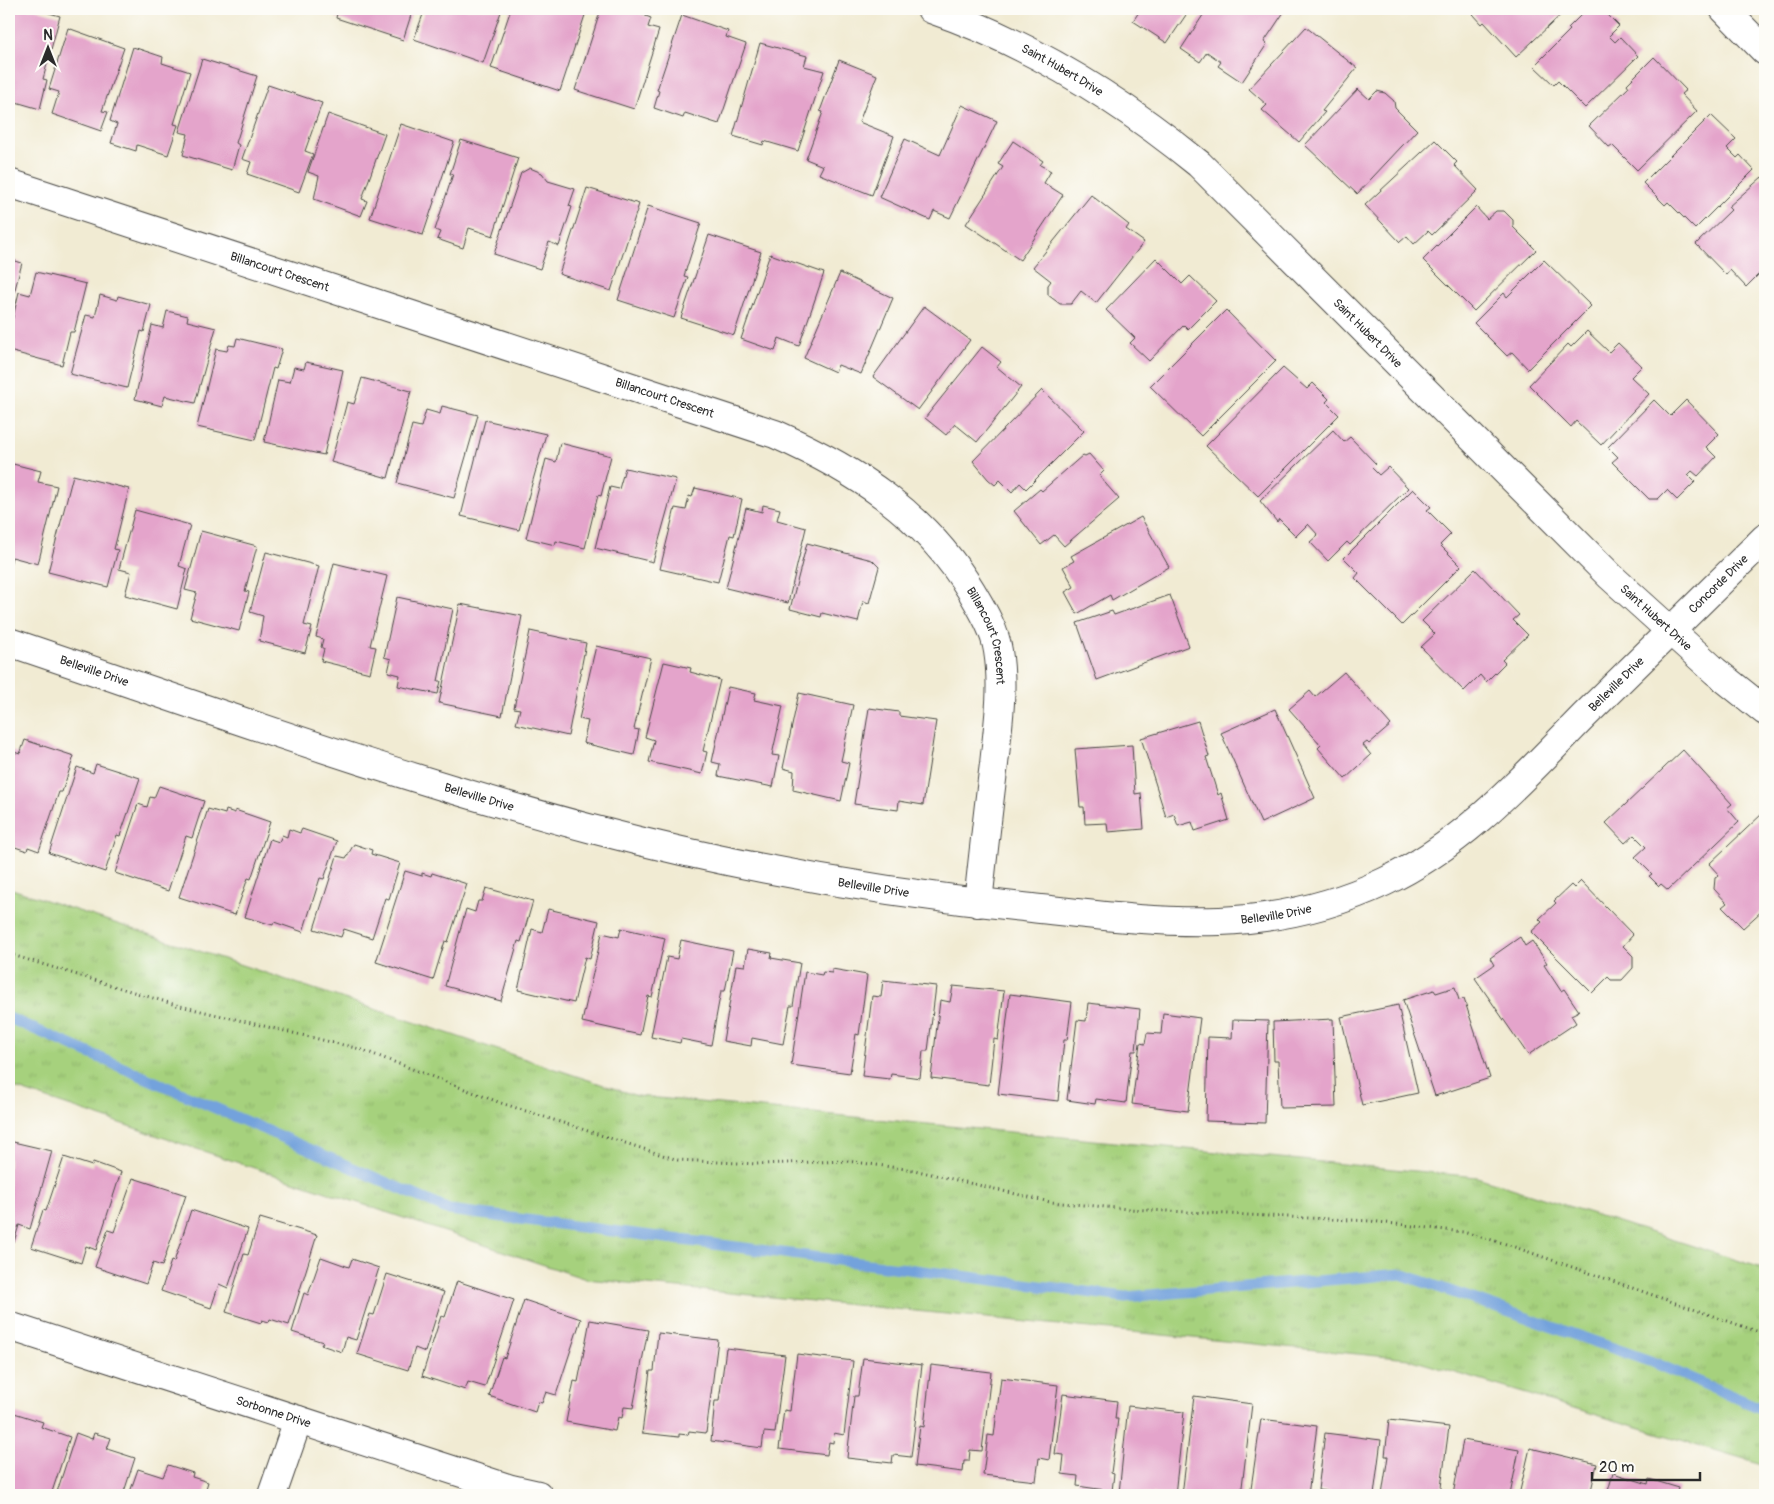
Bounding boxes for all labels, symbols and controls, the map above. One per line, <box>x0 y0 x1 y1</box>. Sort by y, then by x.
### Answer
north arrow <box>22 22 72 72</box>
text: N <box>43 27 53 44</box>
street label: Saint Hubert Drive <box>1019 41 1106 99</box>
street label: Billancourt Crescent <box>228 249 331 295</box>
street label: Saint Hubert Drive <box>1330 295 1405 371</box>
street label: Billancourt Crescent <box>613 375 716 421</box>
street label: Concorde Drive <box>1685 551 1751 616</box>
street label: Saint Hubert Drive <box>1617 581 1695 654</box>
street label: Billancourt Crescent <box>963 584 1008 685</box>
street label: Belleville Drive <box>58 652 131 690</box>
street label: Belleville Drive <box>1585 654 1647 715</box>
street label: Belleville Drive <box>442 780 516 815</box>
street label: Belleville Drive <box>837 875 910 900</box>
street label: Belleville Drive <box>1240 901 1313 927</box>
street label: Sorbonne Drive <box>234 1393 313 1431</box>
scale bar <box>1592 1449 1699 1481</box>
text: 20 m <box>1599 1458 1634 1477</box>

